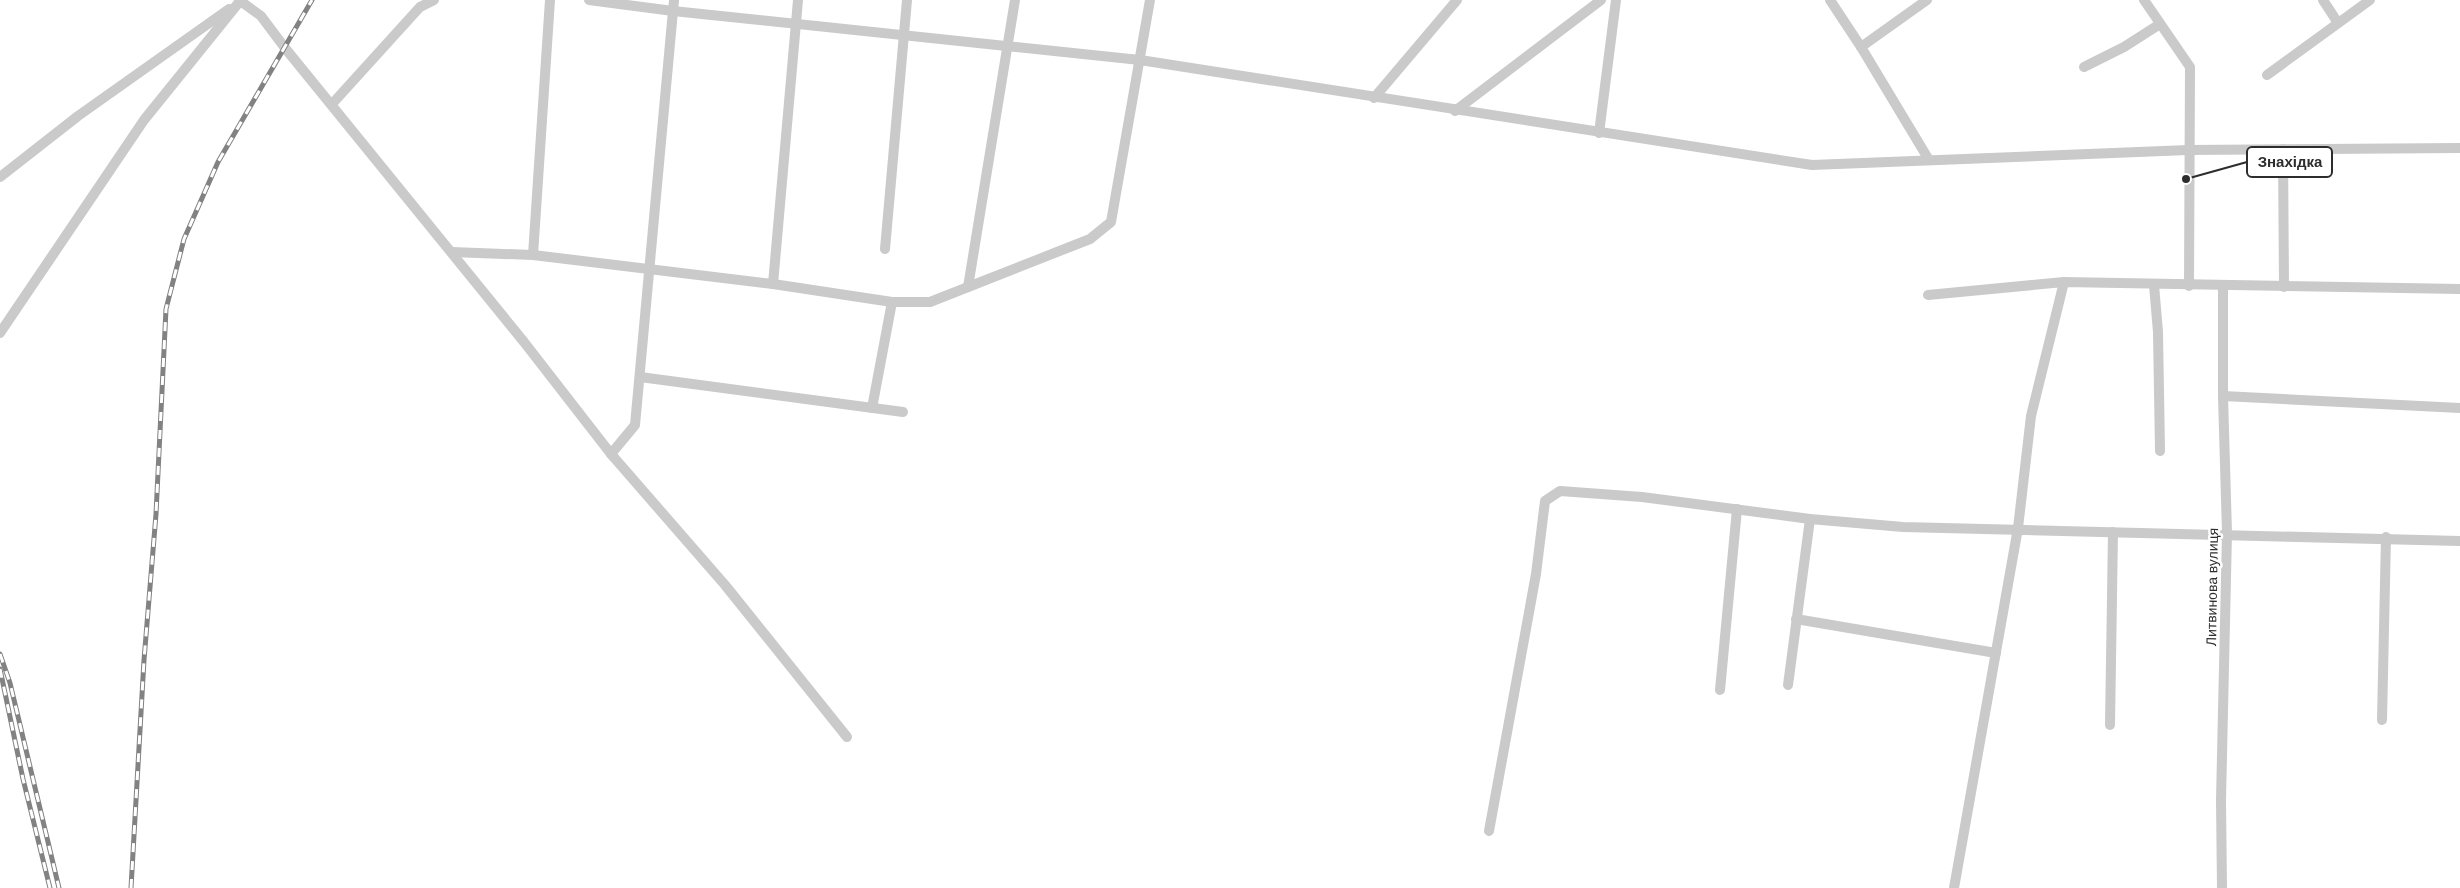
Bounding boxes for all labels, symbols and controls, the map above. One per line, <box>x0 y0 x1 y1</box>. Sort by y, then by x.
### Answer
callout: Знахідка <box>2247 147 2332 177</box>
text: Знахідка <box>2258 152 2323 172</box>
street label: Литвинова вулиця <box>2202 528 2222 646</box>

